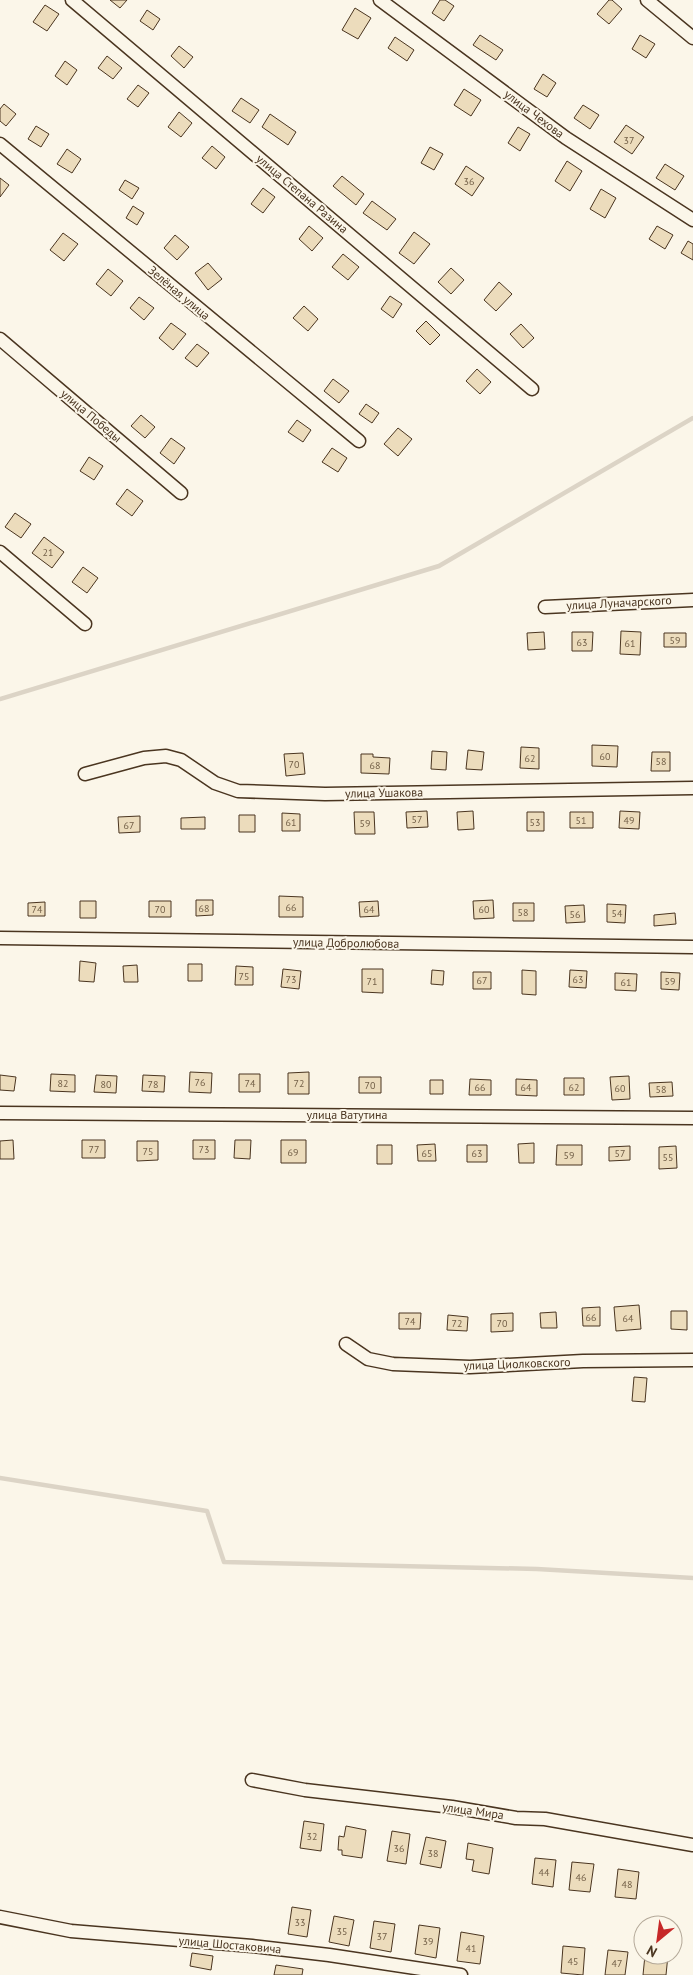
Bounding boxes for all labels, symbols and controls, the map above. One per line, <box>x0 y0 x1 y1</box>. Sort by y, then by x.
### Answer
street label: улица Чехова <box>501 86 567 141</box>
house number: 37 <box>624 134 634 147</box>
street label: улица Степана Разина <box>253 151 351 236</box>
house number: 36 <box>464 175 474 188</box>
street label: Зелёная улица <box>145 262 213 323</box>
street label: улица Победы <box>58 386 125 445</box>
house number: 21 <box>43 546 53 559</box>
street label: улица Луначарского <box>566 592 672 613</box>
house number: 59 <box>670 634 680 647</box>
house number: 63 <box>577 636 587 649</box>
house number: 61 <box>625 637 635 650</box>
house number: 60 <box>600 750 611 763</box>
house number: 62 <box>525 752 535 765</box>
house number: 58 <box>656 755 666 768</box>
house number: 70 <box>289 758 300 771</box>
house number: 68 <box>370 759 380 772</box>
street label: улица Ушакова <box>345 784 423 801</box>
house number: 57 <box>412 813 422 826</box>
house number: 51 <box>576 814 586 827</box>
house number: 49 <box>624 814 634 827</box>
house number: 61 <box>286 816 296 829</box>
house number: 53 <box>530 816 540 829</box>
house number: 59 <box>360 817 370 830</box>
house number: 67 <box>124 819 134 832</box>
house number: 66 <box>286 901 296 914</box>
house number: 68 <box>199 902 209 915</box>
house number: 74 <box>32 903 43 916</box>
house number: 70 <box>155 903 166 916</box>
house number: 64 <box>364 903 375 916</box>
house number: 60 <box>479 903 490 916</box>
house number: 58 <box>518 906 528 919</box>
house number: 54 <box>612 907 623 920</box>
house number: 56 <box>570 908 580 921</box>
street label: улица Добролюбова <box>293 934 399 951</box>
house number: 75 <box>239 970 249 983</box>
house number: 73 <box>286 973 296 986</box>
house number: 63 <box>573 973 583 986</box>
house number: 67 <box>477 974 487 987</box>
house number: 71 <box>367 975 377 988</box>
house number: 59 <box>665 975 675 988</box>
house number: 61 <box>621 976 631 989</box>
house number: 76 <box>195 1076 205 1089</box>
house number: 82 <box>58 1077 68 1090</box>
house number: 74 <box>245 1077 256 1090</box>
house number: 72 <box>294 1077 304 1090</box>
house number: 80 <box>101 1078 112 1091</box>
house number: 78 <box>148 1078 158 1091</box>
house number: 70 <box>365 1079 376 1092</box>
house number: 66 <box>475 1081 485 1094</box>
house number: 64 <box>521 1081 532 1094</box>
house number: 62 <box>569 1081 579 1094</box>
house number: 60 <box>615 1082 626 1095</box>
house number: 58 <box>656 1083 666 1096</box>
street label: улица Ватутина <box>307 1107 387 1122</box>
house number: 77 <box>89 1143 99 1156</box>
house number: 73 <box>199 1143 209 1156</box>
house number: 75 <box>143 1145 153 1158</box>
house number: 69 <box>288 1146 298 1159</box>
house number: 65 <box>422 1147 432 1160</box>
house number: 63 <box>472 1147 482 1160</box>
house number: 57 <box>615 1147 625 1160</box>
house number: 59 <box>564 1149 574 1162</box>
house number: 55 <box>663 1151 673 1164</box>
house number: 66 <box>586 1311 596 1324</box>
house number: 64 <box>623 1312 634 1325</box>
house number: 74 <box>405 1315 416 1328</box>
house number: 72 <box>452 1317 462 1330</box>
house number: 70 <box>497 1317 508 1330</box>
street label: улица Циолковского <box>463 1354 571 1373</box>
street label: улица Мира <box>441 1799 505 1822</box>
house number: 32 <box>307 1830 317 1843</box>
house number: 36 <box>394 1842 404 1855</box>
house number: 38 <box>428 1847 438 1860</box>
house number: 44 <box>539 1866 550 1879</box>
house number: 46 <box>576 1871 586 1884</box>
house number: 48 <box>622 1878 632 1891</box>
north arrow <box>633 1915 683 1965</box>
house number: 33 <box>295 1916 305 1929</box>
house number: 35 <box>337 1925 347 1938</box>
house number: 37 <box>377 1930 387 1943</box>
street label: улица Шостаковича <box>178 1933 282 1956</box>
house number: 39 <box>423 1935 433 1948</box>
text: N <box>643 1941 660 1961</box>
house number: 41 <box>466 1942 476 1955</box>
house number: 45 <box>568 1955 578 1968</box>
house number: 47 <box>612 1957 622 1970</box>

